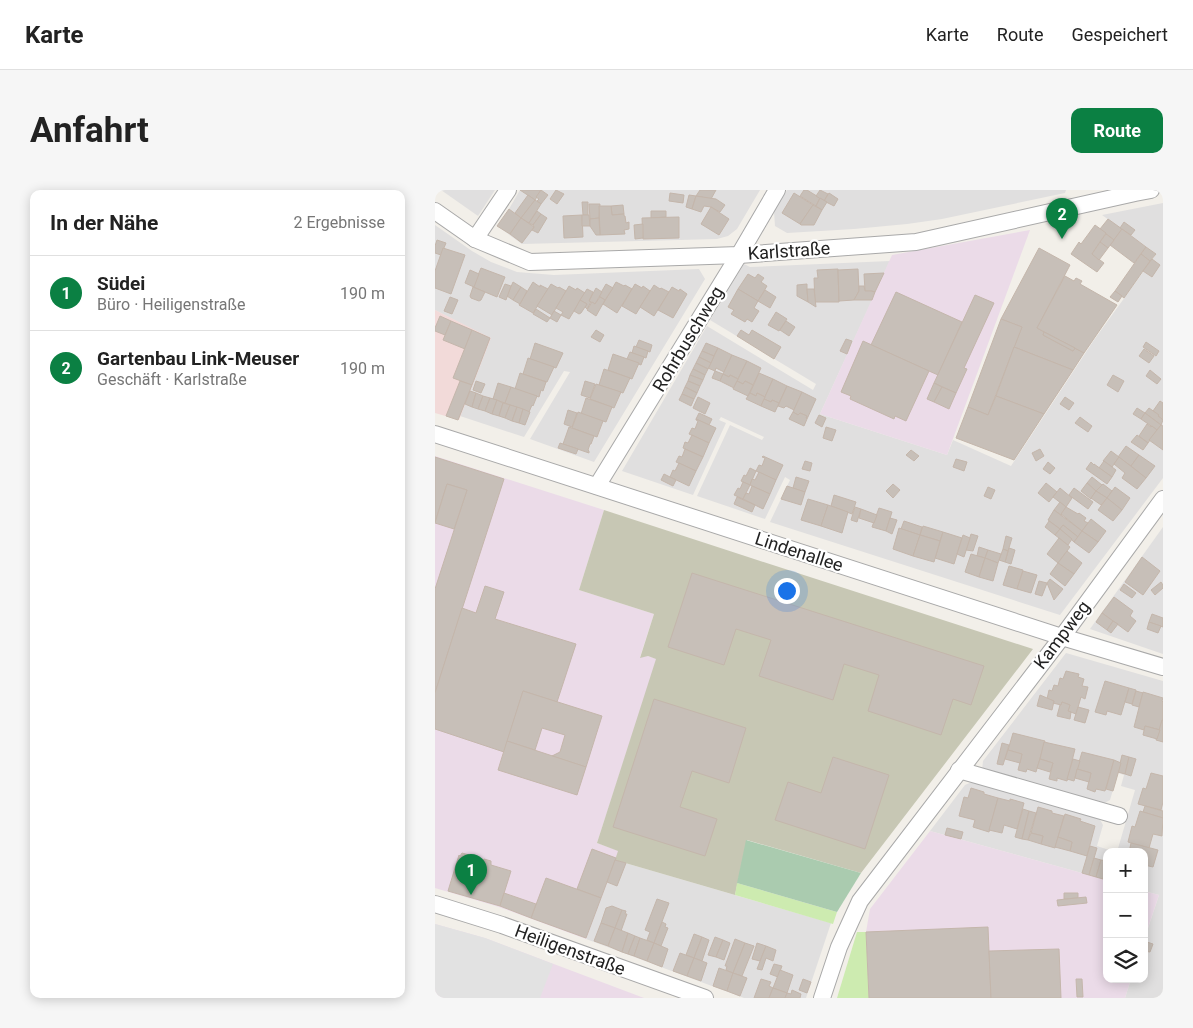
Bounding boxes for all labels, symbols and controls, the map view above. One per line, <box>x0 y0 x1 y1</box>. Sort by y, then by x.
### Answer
text: Karte <box>25 21 84 49</box>
text: Karte <box>926 24 969 45</box>
text: Route <box>997 24 1044 45</box>
text: Gespeichert <box>1072 24 1168 45</box>
button: Route <box>1071 108 1163 153</box>
text: Anfahrt <box>30 110 149 151</box>
pin: 2 <box>1046 198 1078 239</box>
text: In der Nähe <box>50 211 158 235</box>
text: 2 Ergebnisse <box>293 213 385 232</box>
street label: Karlstraße <box>747 237 831 264</box>
text: Südei <box>97 272 145 295</box>
street label: Rohrbuschweg <box>648 282 727 395</box>
text: 1 <box>61 284 71 303</box>
text: 190 m <box>340 284 385 303</box>
text: Büro · Heiligenstraße <box>97 295 245 314</box>
text: Gartenbau Link-Meuser <box>97 347 299 370</box>
text: 2 <box>61 359 71 378</box>
text: 190 m <box>340 359 385 378</box>
text: Geschäft · Karlstraße <box>97 370 247 389</box>
street label: Lindenallee <box>752 527 846 576</box>
your location <box>774 578 800 604</box>
street label: Kampweg <box>1029 596 1094 673</box>
map controls <box>1103 848 1148 983</box>
button: + <box>1103 848 1148 893</box>
pin: 1 <box>455 854 487 895</box>
button: − <box>1103 893 1148 938</box>
street label: Heiligenstraße <box>512 920 628 979</box>
button: layers <box>1103 938 1148 983</box>

